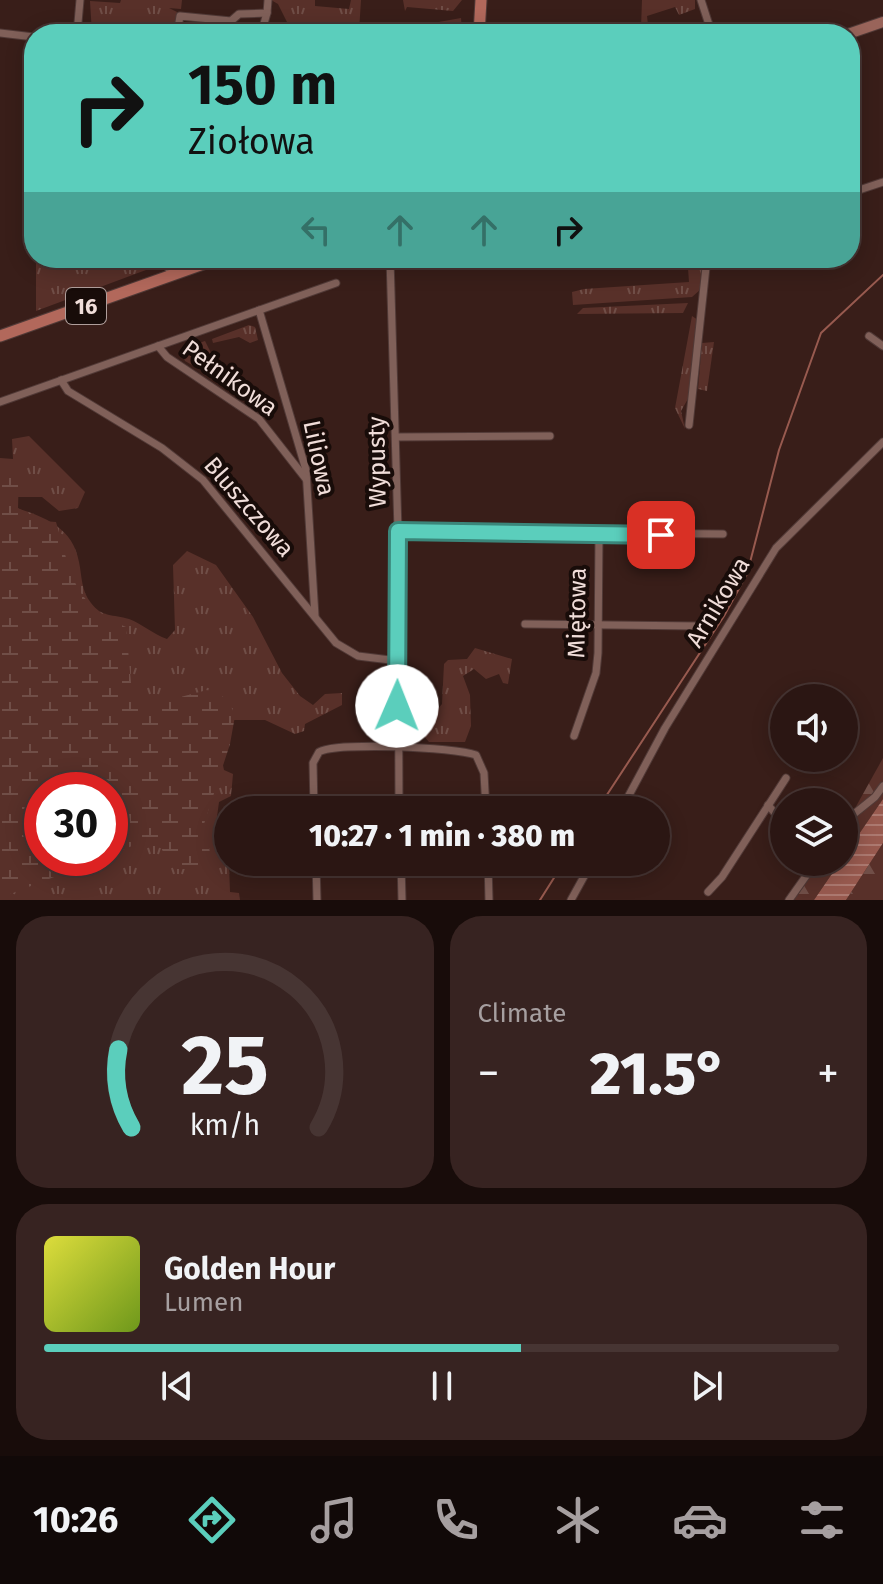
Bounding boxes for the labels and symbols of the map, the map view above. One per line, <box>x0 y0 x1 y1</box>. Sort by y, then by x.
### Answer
road number: 16 <box>66 288 106 324</box>
street label: Pełnikowa <box>177 334 283 422</box>
street label: Wypusty <box>362 416 392 508</box>
street label: Liliowa <box>297 418 341 498</box>
street label: Bluszczowa <box>198 451 300 563</box>
pin <box>627 501 695 569</box>
street label: Arnikowa <box>680 552 756 652</box>
street label: Miętowa <box>562 567 592 659</box>
position arrow <box>355 664 439 748</box>
speed limit sign: 30 <box>24 772 128 876</box>

